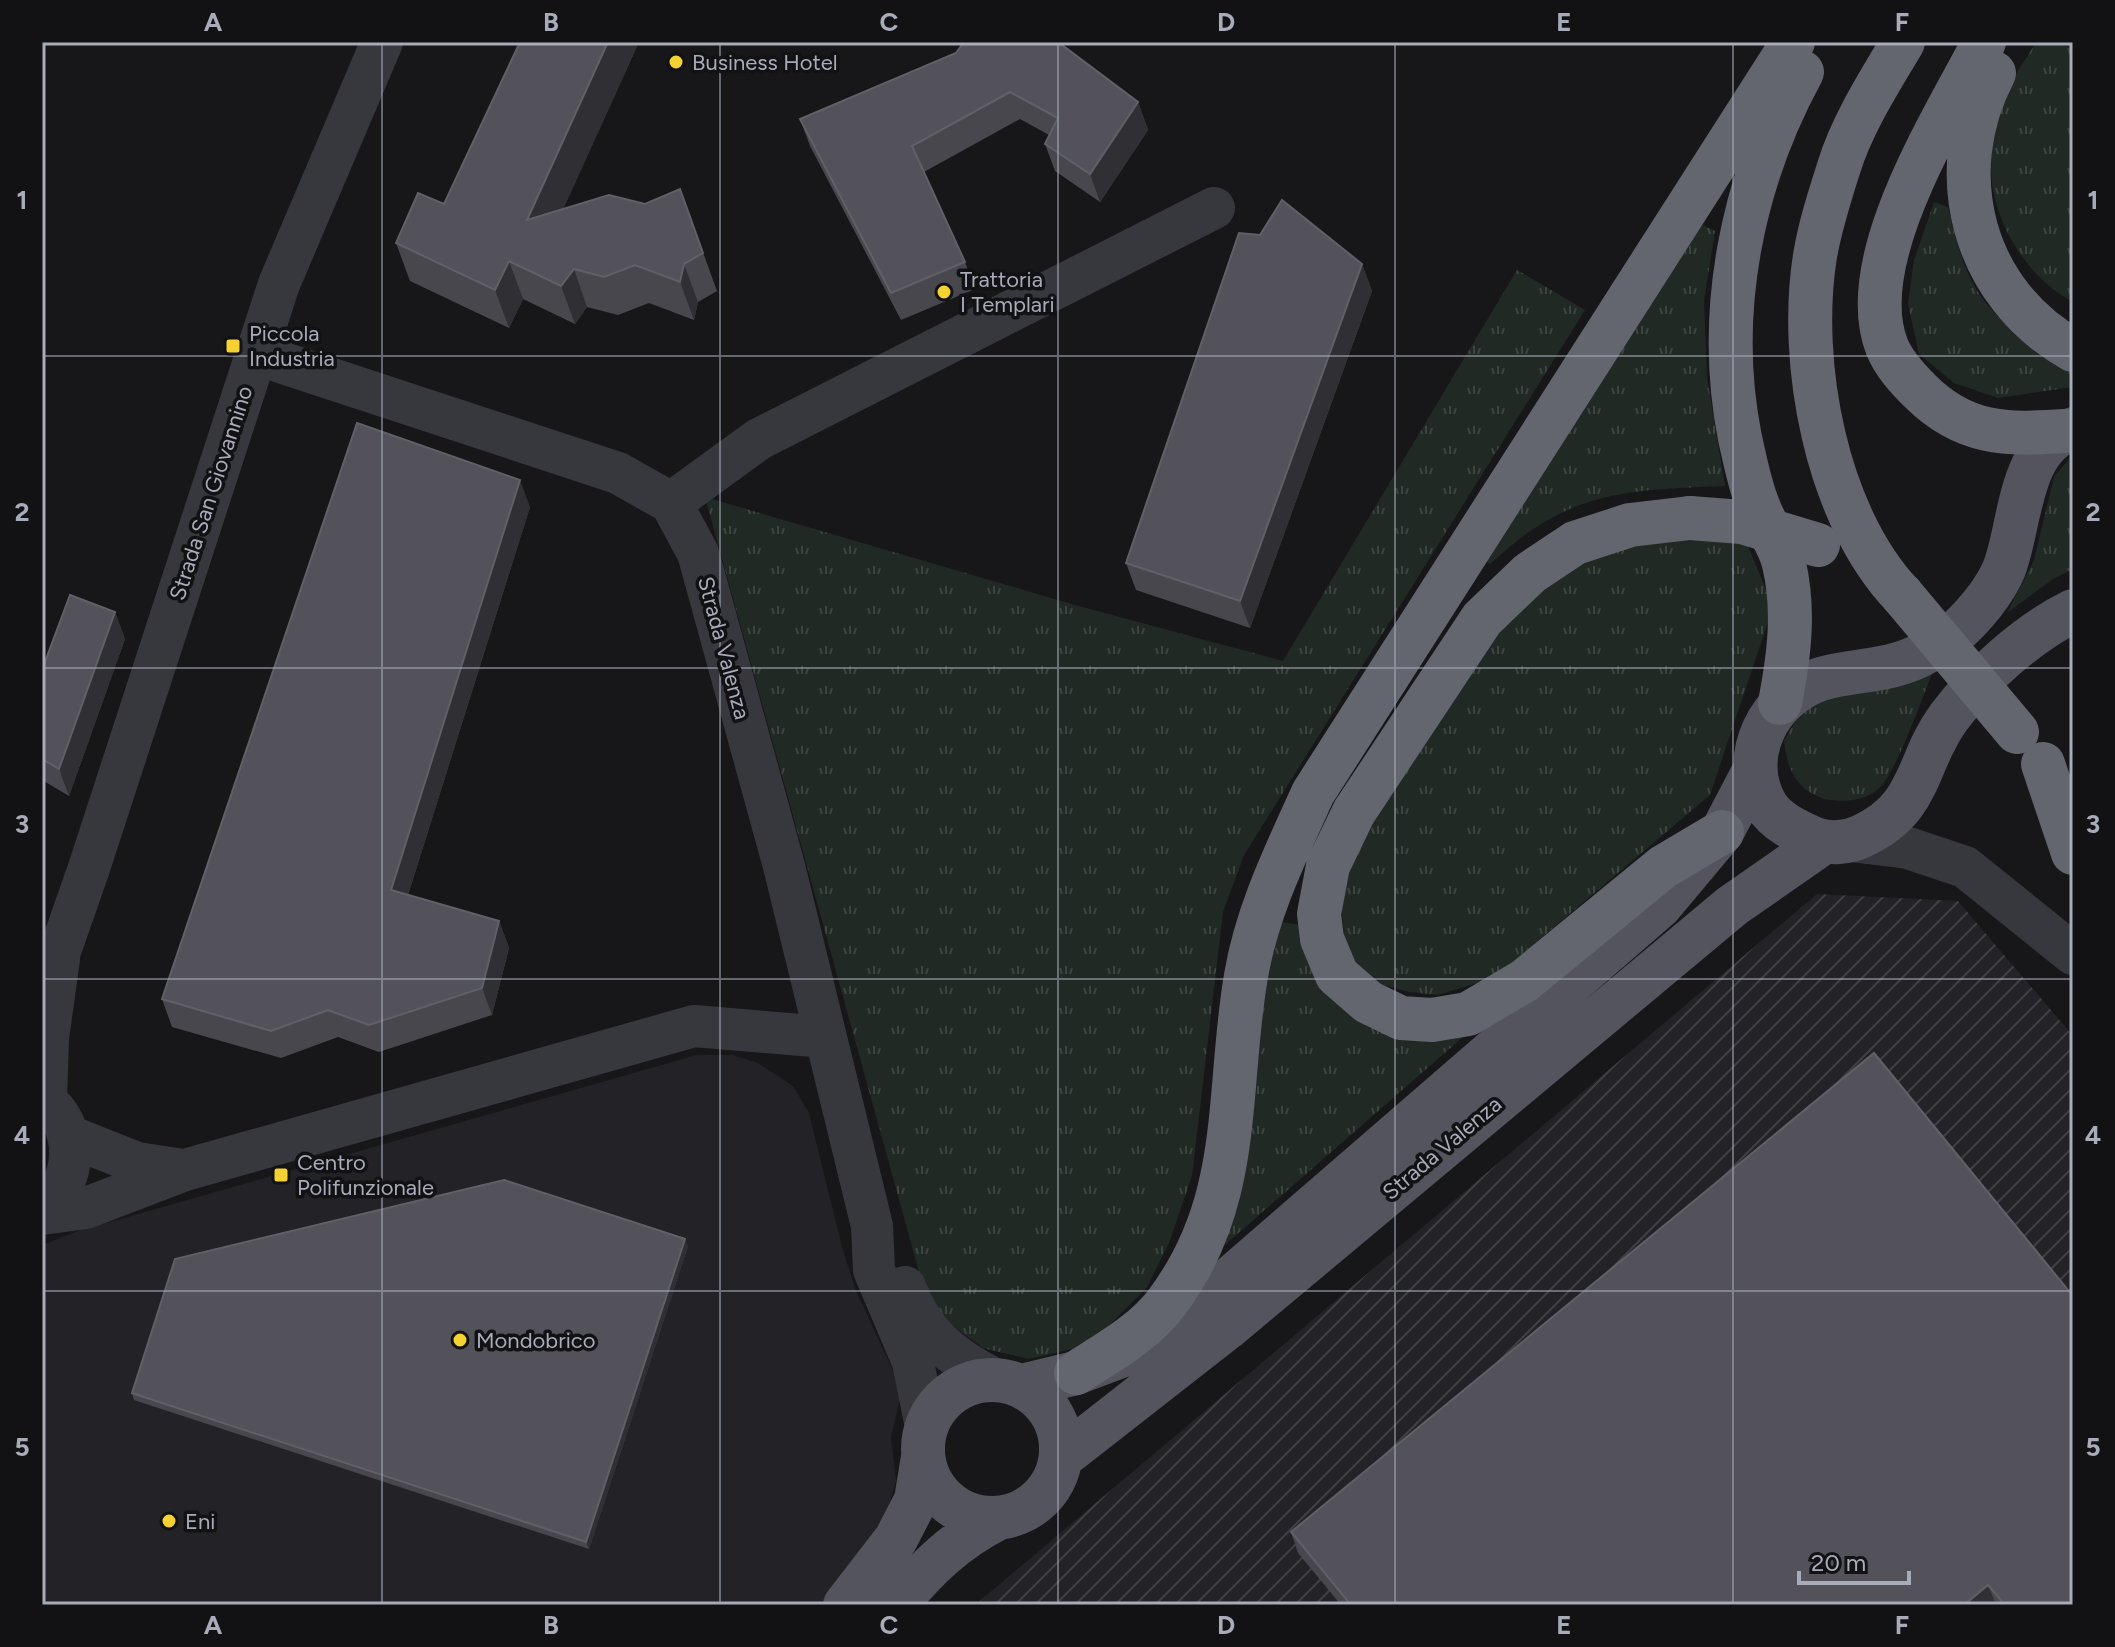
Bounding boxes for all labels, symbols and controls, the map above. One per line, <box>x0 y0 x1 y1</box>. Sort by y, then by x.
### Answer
text: A <box>204 6 223 38</box>
text: B <box>543 6 559 38</box>
text: C <box>880 6 899 38</box>
text: D <box>1217 6 1235 38</box>
text: E <box>1556 6 1572 38</box>
text: F <box>1895 6 1909 38</box>
place label: Business Hotel <box>692 49 838 76</box>
marker: Business Hotel <box>667 53 685 71</box>
text: 1 <box>17 184 27 216</box>
text: 1 <box>2088 184 2098 216</box>
place label: Trattoria I Templari <box>960 266 1055 318</box>
marker: Trattoria I Templari <box>935 283 953 301</box>
place label: Piccola Industria <box>249 320 335 372</box>
marker: Piccola Industria <box>224 337 242 355</box>
street label: Strada San Giovannino <box>164 382 258 604</box>
text: 2 <box>14 496 30 528</box>
text: 2 <box>2085 496 2101 528</box>
street label: Strada Valenza <box>692 574 756 722</box>
text: 3 <box>15 808 29 840</box>
text: 3 <box>2086 808 2100 840</box>
street label: Strada Valenza <box>1377 1090 1507 1206</box>
text: 4 <box>14 1119 30 1151</box>
text: 4 <box>2085 1119 2101 1151</box>
place label: Centro Polifunzionale <box>297 1149 434 1201</box>
marker: Centro Polifunzionale <box>272 1166 290 1184</box>
place label: Mondobrico <box>476 1327 595 1354</box>
marker: Mondobrico <box>451 1331 469 1349</box>
text: 5 <box>14 1431 30 1463</box>
text: 5 <box>2085 1431 2101 1463</box>
place label: Eni <box>185 1508 215 1535</box>
marker: Eni <box>160 1512 178 1530</box>
scale bar <box>1799 1535 1909 1585</box>
text: 20 m <box>1811 1548 1866 1577</box>
text: A <box>204 1609 223 1641</box>
text: B <box>543 1609 559 1641</box>
text: C <box>880 1609 899 1641</box>
text: D <box>1217 1609 1235 1641</box>
text: E <box>1556 1609 1572 1641</box>
text: F <box>1895 1609 1909 1641</box>

